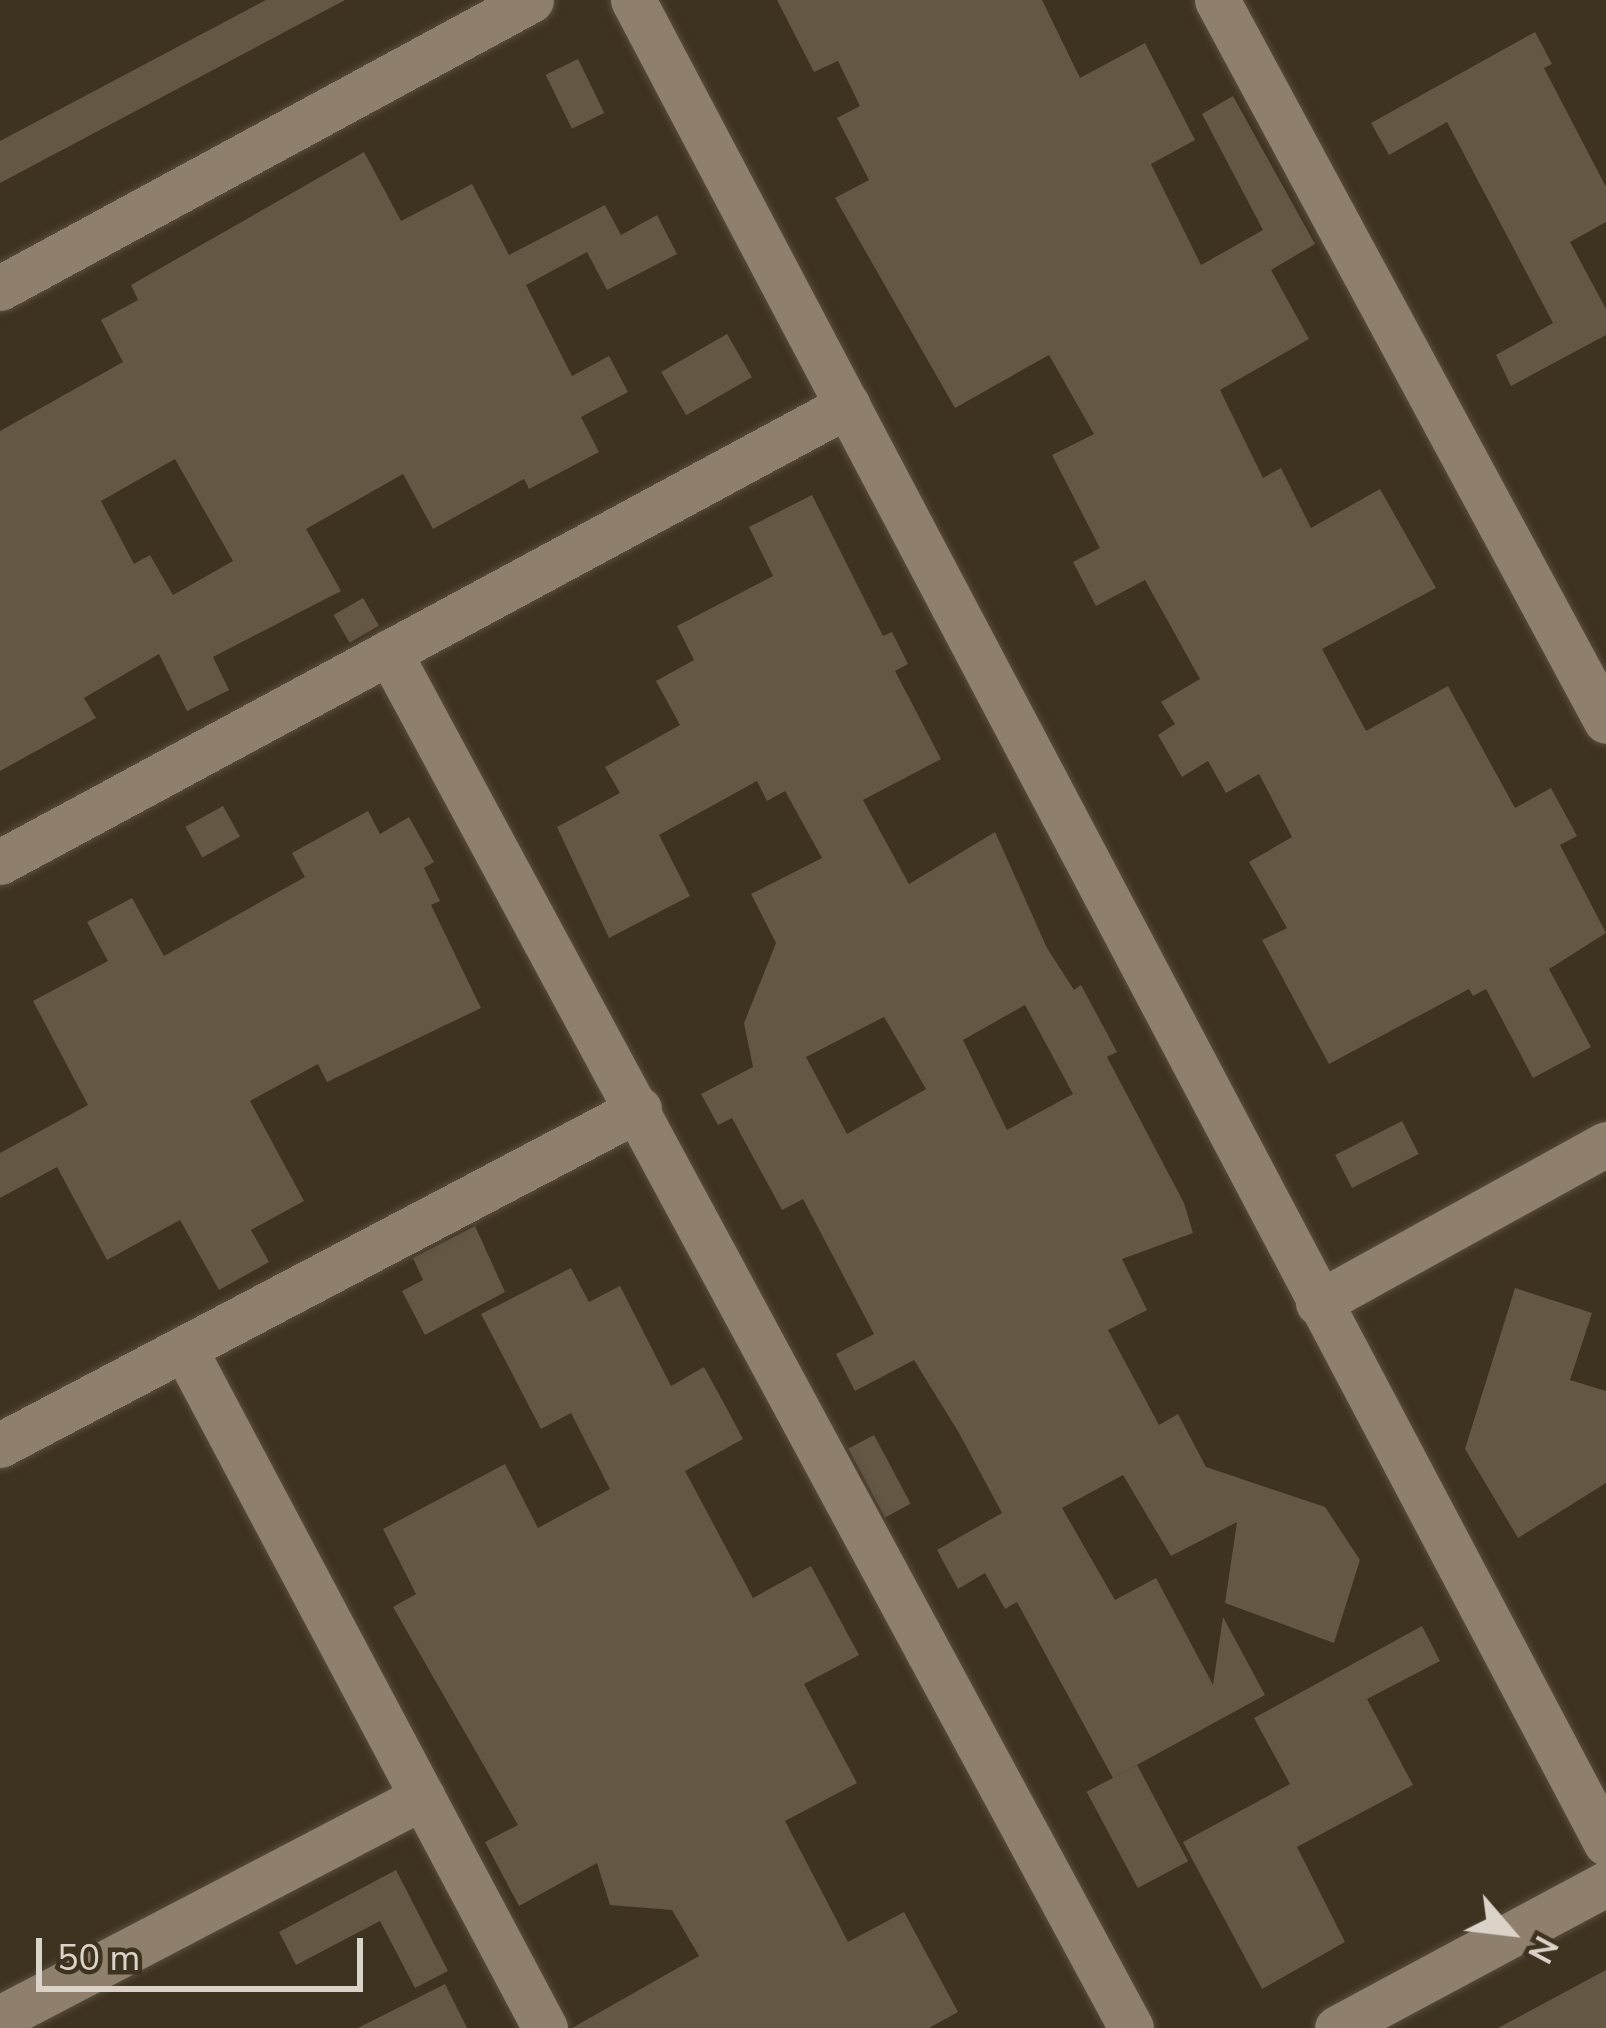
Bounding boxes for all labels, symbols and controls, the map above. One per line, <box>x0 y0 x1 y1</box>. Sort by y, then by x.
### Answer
north arrow <box>1450 1872 1570 1992</box>
scale bar <box>42 1914 369 1988</box>
text: N <box>1517 1928 1568 1971</box>
text: 50 m <box>57 1934 140 1983</box>

